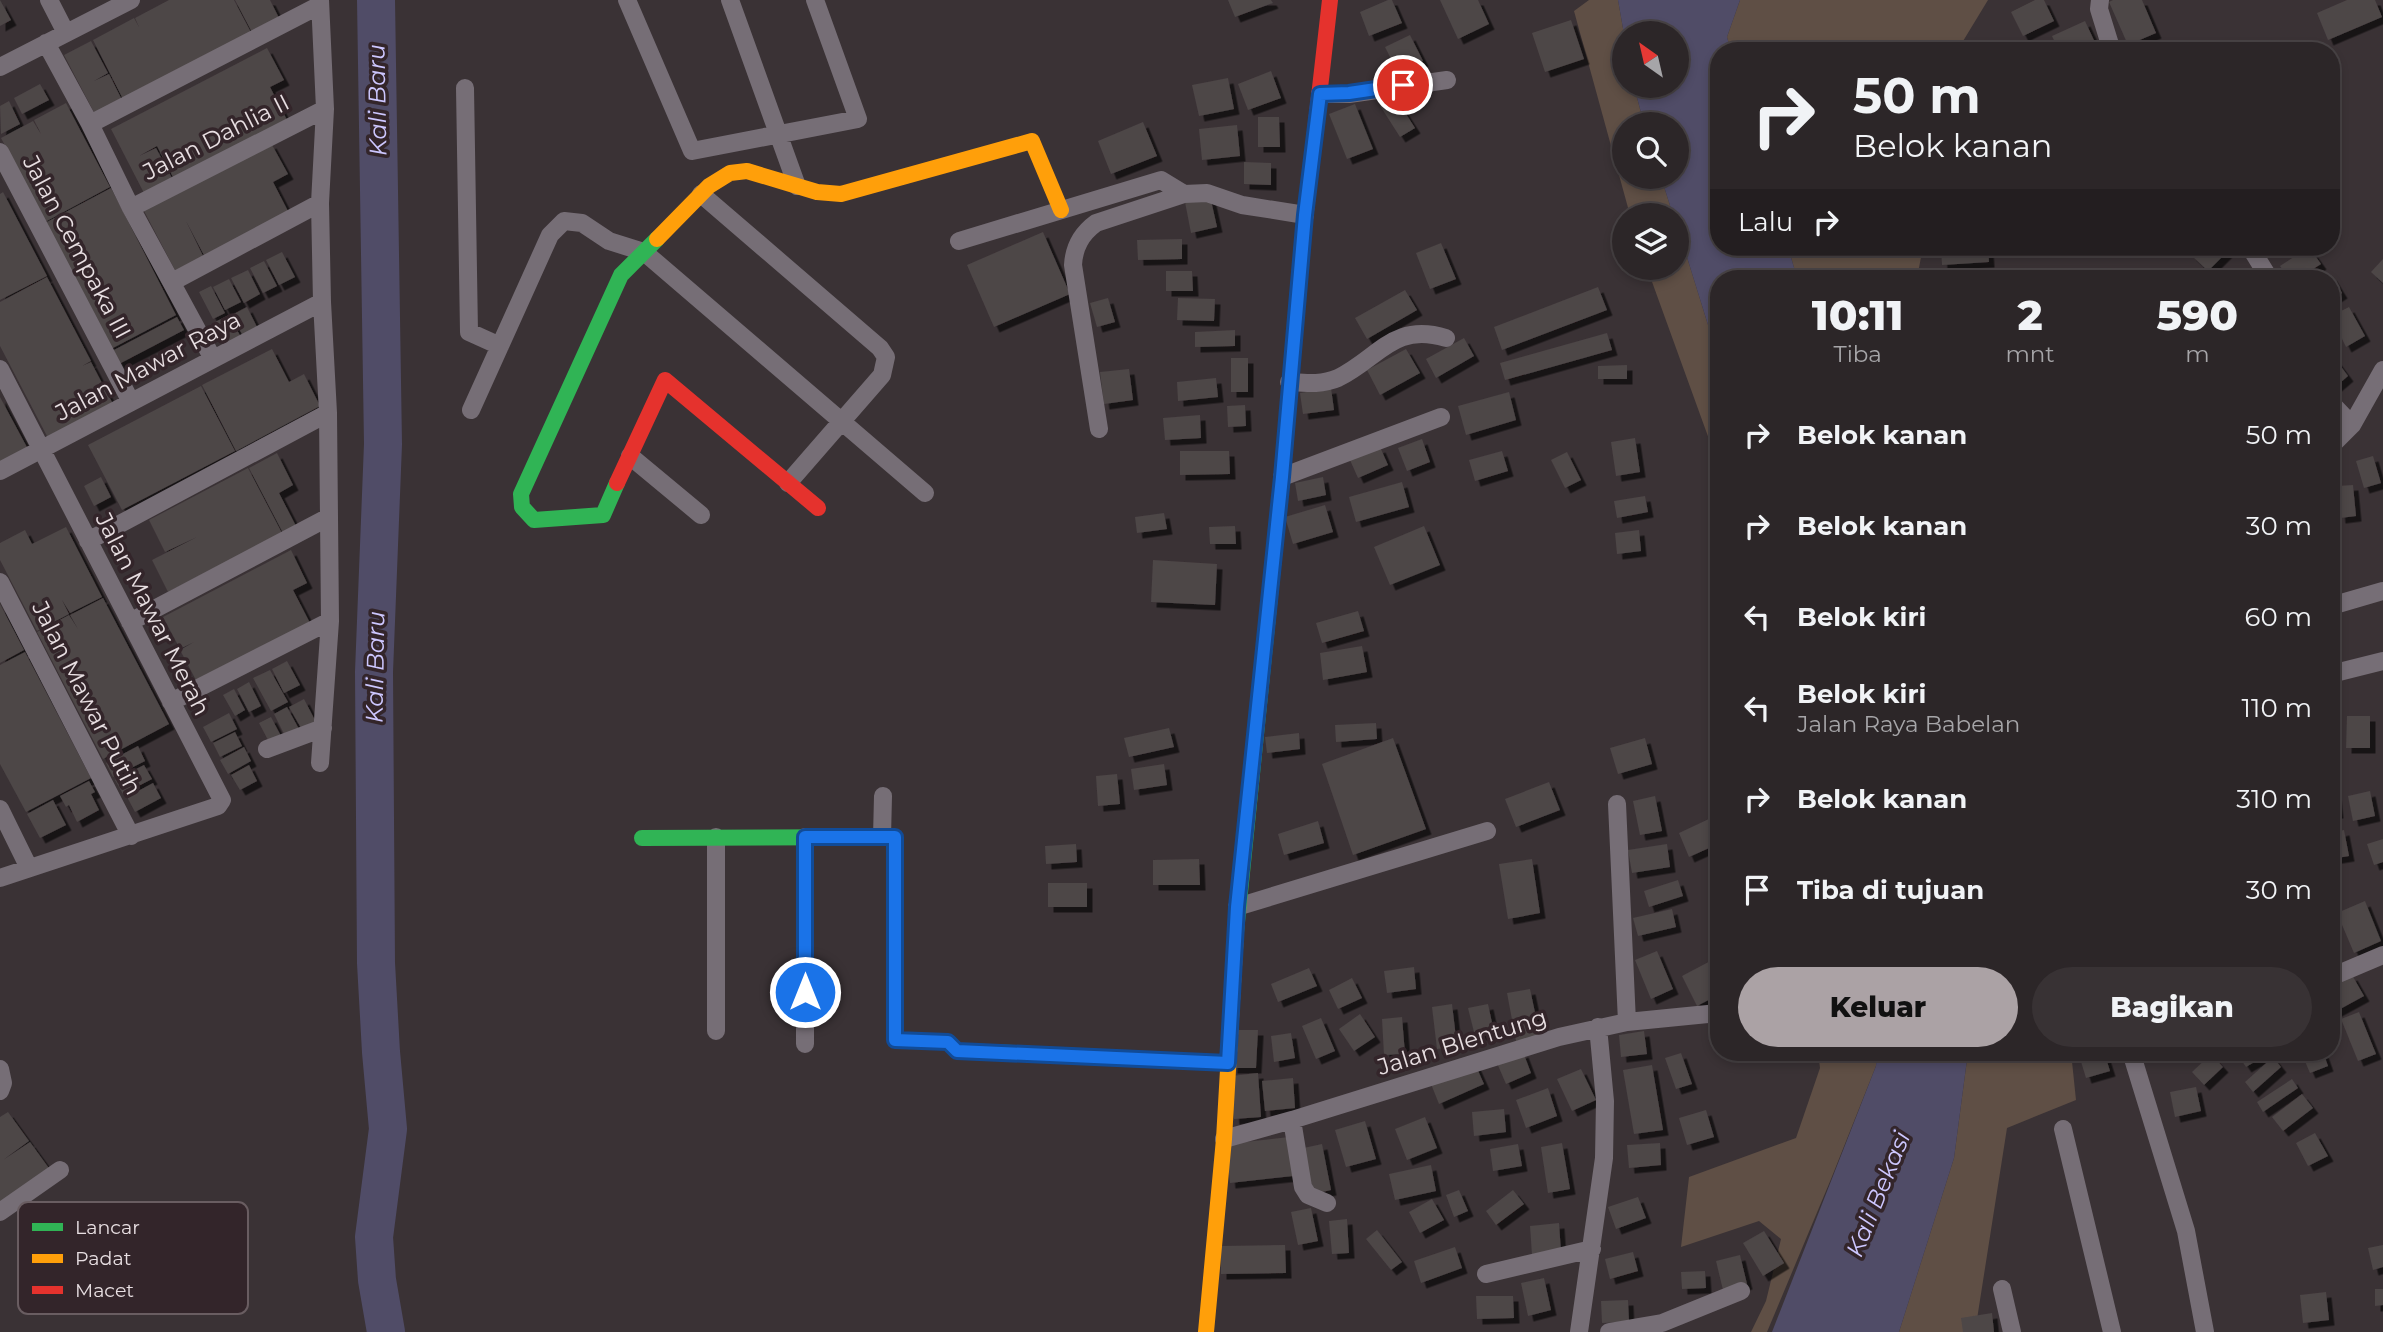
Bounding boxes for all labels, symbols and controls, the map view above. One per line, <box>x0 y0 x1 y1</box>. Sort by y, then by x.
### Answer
north arrow <box>1612 21 1689 98</box>
map controls <box>1612 21 1689 280</box>
water label: Kali Baru <box>362 44 392 156</box>
pin <box>1373 55 1433 115</box>
icon: arrive <box>1384 66 1422 104</box>
text: 50 m <box>1853 66 1981 125</box>
icon: right <box>1738 70 1829 161</box>
street label: Jalan Dahlia II <box>137 88 294 186</box>
button: search <box>1612 112 1689 189</box>
text: Belok kanan <box>1853 126 2053 165</box>
street label: Jalan Cempaka III <box>16 150 137 343</box>
button: layers <box>1612 203 1689 280</box>
icon: right <box>1807 203 1845 241</box>
text: Lalu <box>1738 206 1793 238</box>
text: 10:11 <box>1812 289 1904 341</box>
text: 2 <box>2017 289 2043 341</box>
text: 590 <box>2157 289 2238 341</box>
street label: Jalan Mawar Raya <box>50 305 245 427</box>
text: Tiba <box>1833 340 1882 368</box>
text: mnt <box>2005 340 2055 368</box>
text: m <box>2185 340 2210 368</box>
icon: right <box>1738 416 1776 454</box>
text: Belok kanan <box>1797 419 1967 451</box>
text: 50 m <box>2246 419 2312 451</box>
street label: Jalan Mawar Merah <box>89 507 216 720</box>
icon: right <box>1738 507 1776 545</box>
text: Belok kanan <box>1797 510 1967 542</box>
text: 30 m <box>2246 510 2312 542</box>
street label: Jalan Mawar Putih <box>26 596 148 799</box>
icon: left <box>1738 598 1776 636</box>
text: Belok kiri <box>1797 601 1926 633</box>
text: 60 m <box>2245 601 2312 633</box>
water label: Kali Baru <box>360 611 390 723</box>
text: Belok kiri <box>1797 678 1926 710</box>
icon: left <box>1738 689 1776 727</box>
text: 110 m <box>2242 692 2312 724</box>
text: Jalan Raya Babelan <box>1797 710 2020 738</box>
icon: right <box>1738 780 1776 818</box>
text: Belok kanan <box>1797 783 1967 815</box>
text: 310 m <box>2236 783 2312 815</box>
icon: arrive <box>1738 871 1776 909</box>
text: Tiba di tujuan <box>1797 874 1984 906</box>
text: 30 m <box>2246 874 2312 906</box>
position arrow <box>768 955 842 1029</box>
button: Keluar <box>1738 967 2018 1047</box>
button: Bagikan <box>2032 967 2312 1047</box>
street label: Jalan Blentung <box>1373 1003 1550 1081</box>
water label: Kali Bekasi <box>1840 1127 1917 1261</box>
legend <box>18 1202 248 1314</box>
text: Lancar <box>75 1216 140 1239</box>
text: Padat <box>75 1247 132 1270</box>
text: Macet <box>75 1279 134 1302</box>

